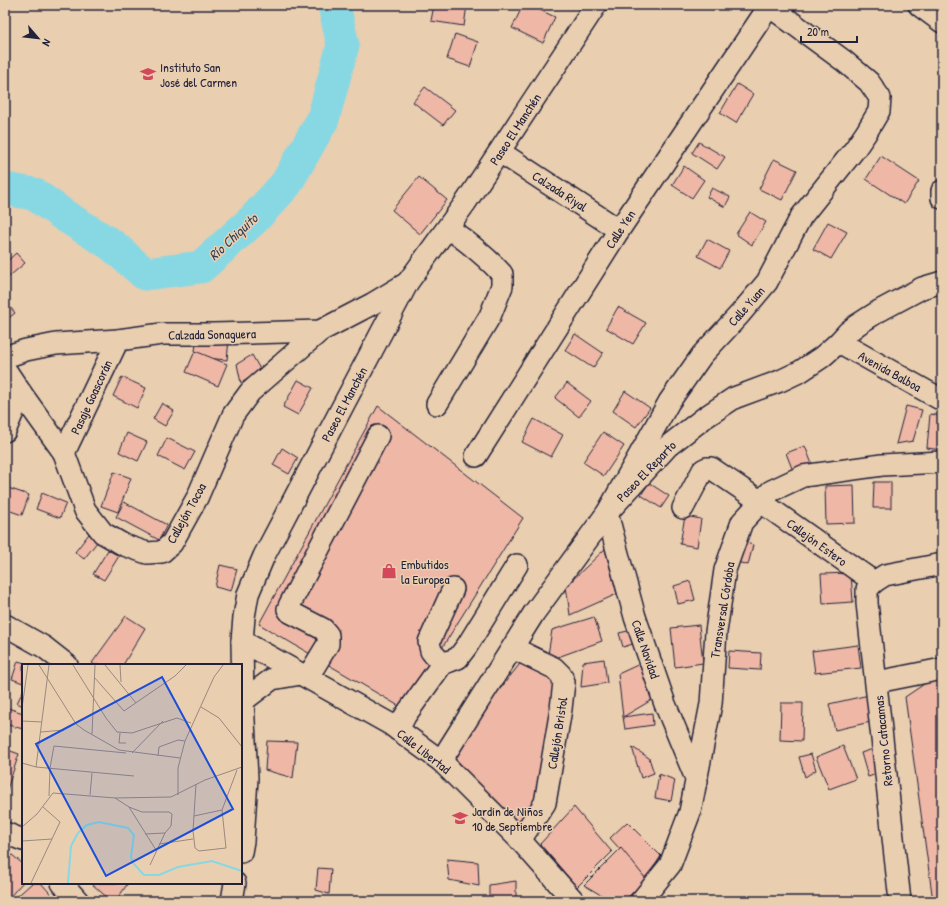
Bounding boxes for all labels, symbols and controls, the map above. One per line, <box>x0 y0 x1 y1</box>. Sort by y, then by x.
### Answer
north arrow <box>18 18 58 58</box>
scale bar <box>801 18 857 44</box>
text: 20 m <box>807 23 829 40</box>
text: N <box>39 37 54 49</box>
place label: Instituto San José del Carmen <box>160 58 237 91</box>
school or university icon: Instituto San José del Carmen <box>139 65 157 83</box>
street label: Paseo El Manchén <box>485 90 545 168</box>
street label: Calzada Riyal <box>529 166 592 216</box>
street label: Calle Yen <box>601 206 639 252</box>
water label: Río Chiquito <box>204 208 263 265</box>
street label: Calle Yuan <box>723 282 769 330</box>
street label: Calzada Sonaguera <box>168 324 256 344</box>
street label: Avenida Balboa <box>855 346 925 396</box>
street label: Pasaje Goascorán <box>66 357 116 437</box>
street label: Paseo El Manchén <box>317 363 371 445</box>
street label: Paseo El Reparto <box>612 437 680 505</box>
street label: Callejón Tocoa <box>162 479 210 547</box>
street label: Callejón Estero <box>783 514 851 570</box>
place label: Embutidos la Europea <box>401 555 450 588</box>
street label: Transversal Córdoba <box>706 561 738 659</box>
shop icon: Embutidos la Europea <box>380 562 398 580</box>
street label: Calle Navidad <box>628 617 664 681</box>
inset map <box>22 664 242 884</box>
street label: Callejón Bristol <box>542 695 572 770</box>
street label: Retorno Catacamas <box>869 695 897 787</box>
street label: Calle Libertad <box>393 724 455 778</box>
place label: Jardín de Niños 10 de Septiembre <box>472 802 552 835</box>
school or university icon: Jardín de Niños 10 de Septiembre <box>451 809 469 827</box>

